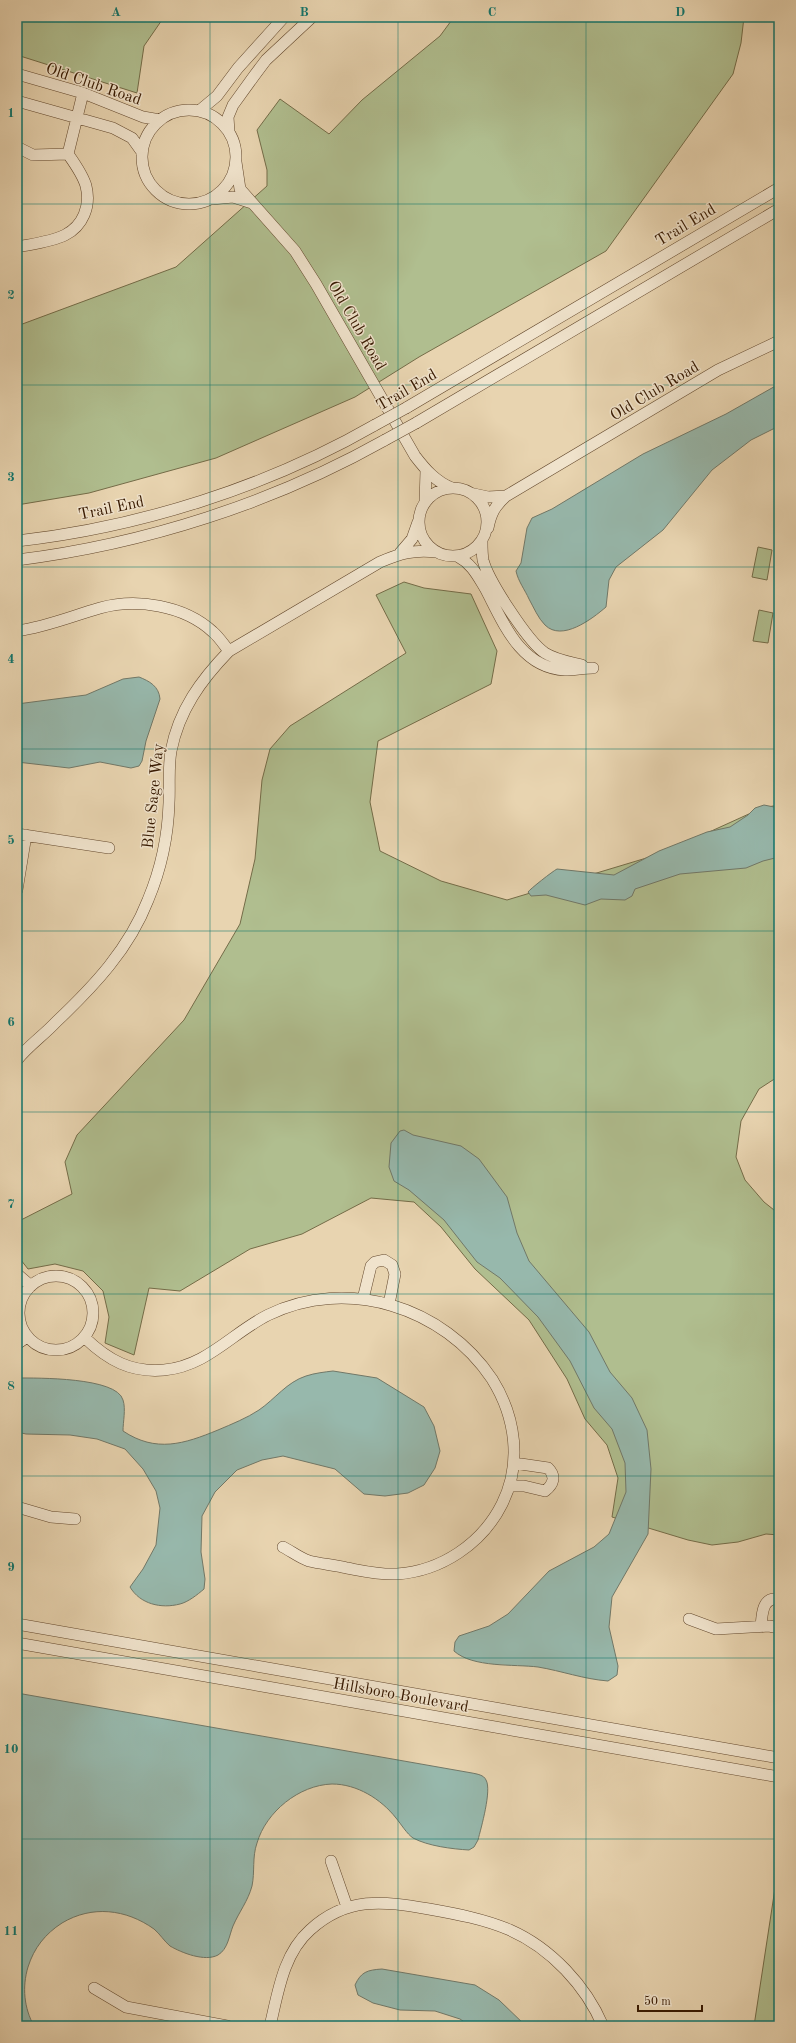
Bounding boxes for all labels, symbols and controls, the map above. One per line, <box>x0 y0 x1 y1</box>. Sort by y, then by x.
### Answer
text: A <box>111 6 121 19</box>
text: B <box>299 6 309 19</box>
text: C <box>488 6 496 19</box>
text: D <box>675 6 685 19</box>
street label: Old Club Road <box>43 61 143 109</box>
text: 1 <box>7 107 15 120</box>
street label: Trail End <box>653 202 719 250</box>
street label: Old Club Road <box>324 279 388 373</box>
text: 2 <box>7 289 15 302</box>
street label: Old Club Road <box>608 359 702 424</box>
street label: Trail End <box>374 367 440 414</box>
text: 3 <box>7 471 15 484</box>
street label: Trail End <box>77 494 146 524</box>
text: 4 <box>7 653 15 666</box>
street label: Blue Sage Way <box>140 742 168 850</box>
text: 5 <box>7 834 15 847</box>
text: 6 <box>7 1016 15 1029</box>
text: 7 <box>7 1198 15 1211</box>
text: 8 <box>7 1380 15 1393</box>
text: 9 <box>7 1561 15 1574</box>
street label: Hillsboro Boulevard <box>332 1676 470 1716</box>
text: 10 <box>3 1743 19 1756</box>
text: 11 <box>3 1925 19 1938</box>
scale bar <box>638 1987 702 2013</box>
text: 50 m <box>644 1995 671 2008</box>

